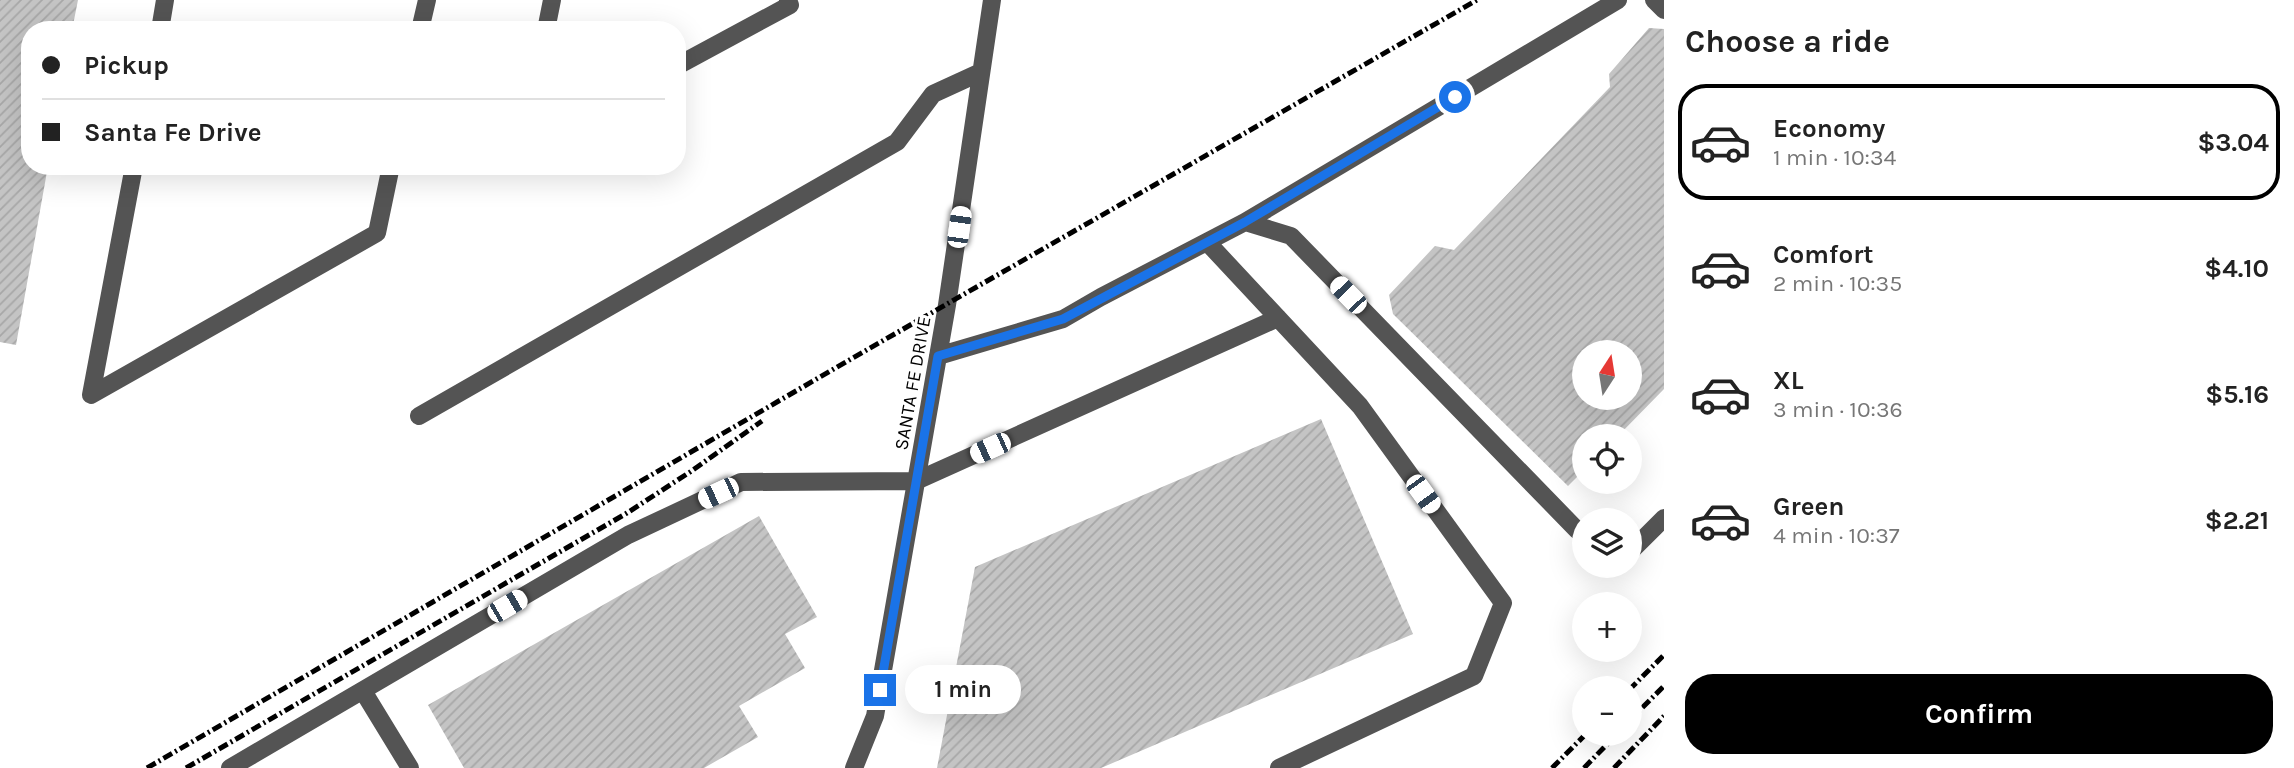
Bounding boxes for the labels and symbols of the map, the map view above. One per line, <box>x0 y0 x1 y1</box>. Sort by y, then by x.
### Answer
route start <box>1439 81 1471 113</box>
car <box>946 205 973 249</box>
car <box>1326 273 1371 317</box>
street label: SANTA FE DRIVE <box>890 315 936 452</box>
north arrow <box>1572 340 1642 410</box>
car <box>967 430 1014 466</box>
car <box>1403 471 1444 517</box>
car <box>695 475 742 511</box>
car <box>484 586 531 626</box>
callout: 1 min <box>904 666 1020 714</box>
route end <box>864 674 896 706</box>

